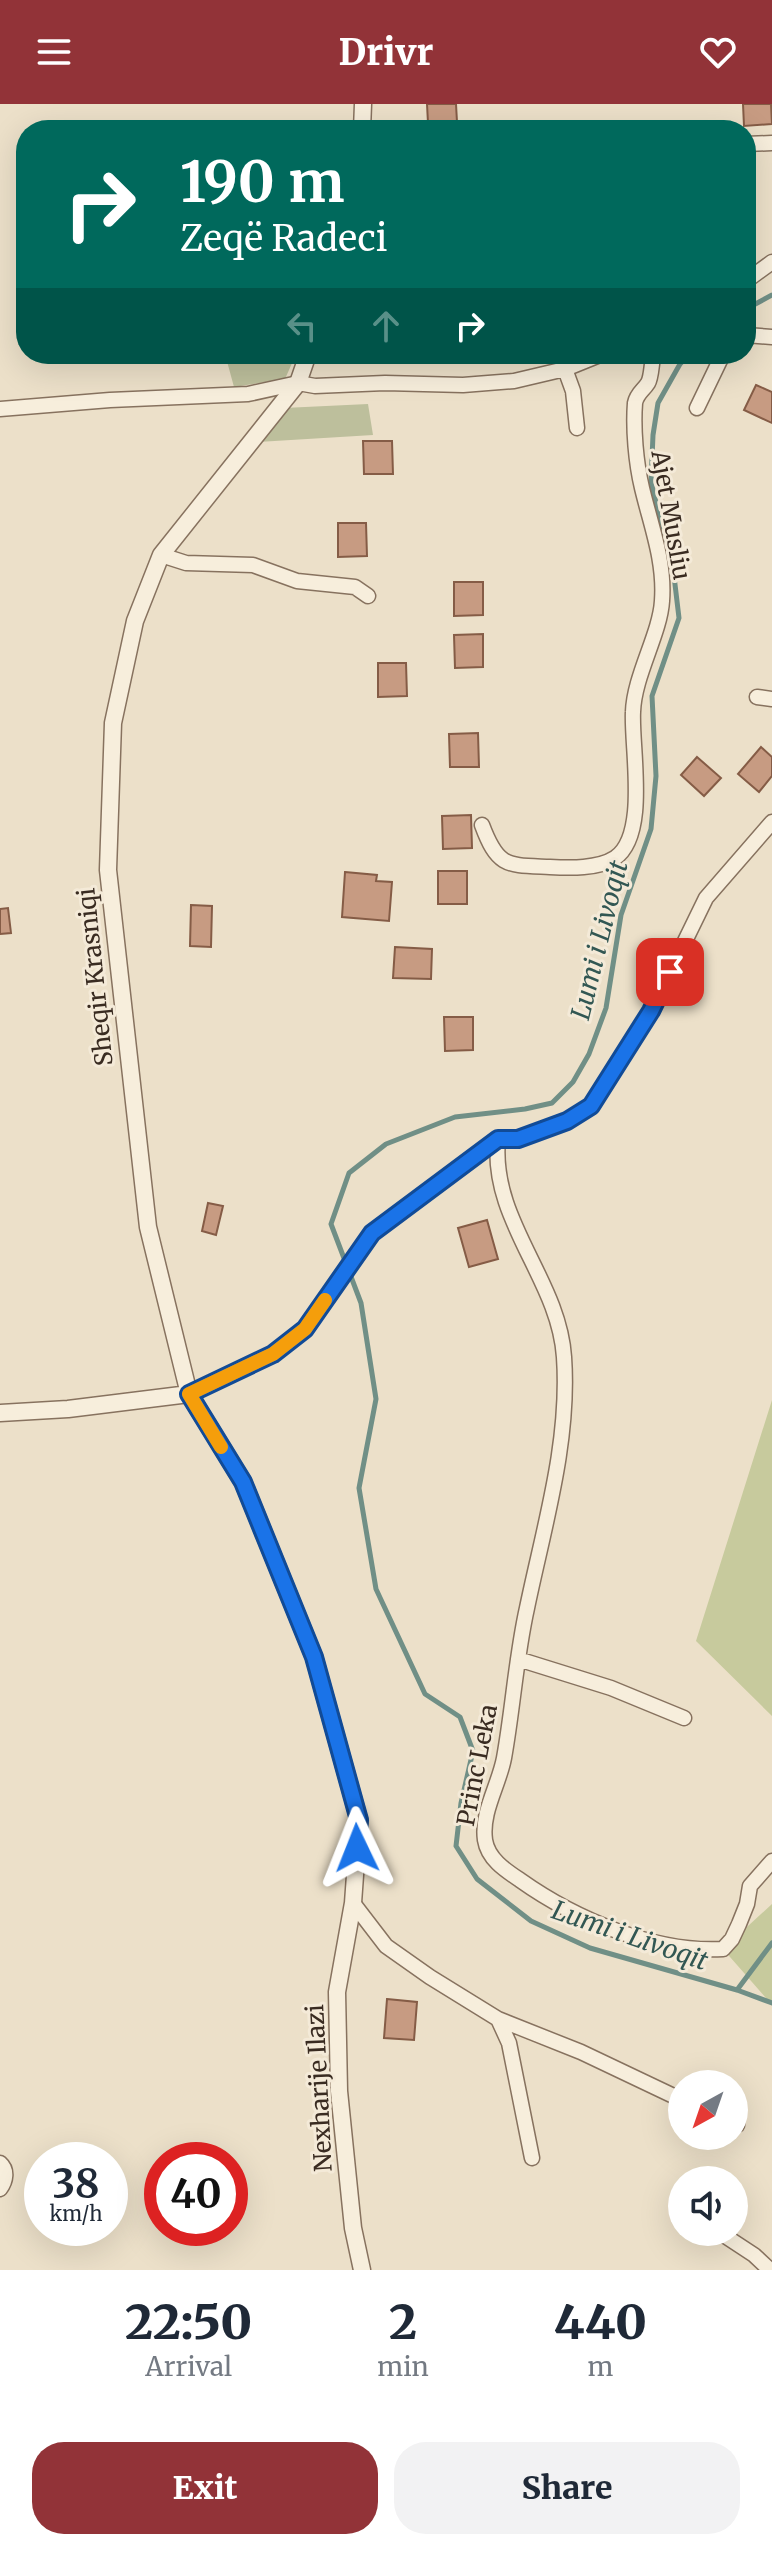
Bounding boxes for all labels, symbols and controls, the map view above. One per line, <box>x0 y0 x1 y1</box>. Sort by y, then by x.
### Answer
icon: menu <box>32 30 76 74</box>
text: Drivr <box>339 30 433 75</box>
icon: heart <box>696 30 740 74</box>
text: 190 m <box>180 147 345 217</box>
icon: right <box>48 152 152 256</box>
text: Zeqë Radeci <box>180 216 387 261</box>
icon: left <box>280 304 324 348</box>
icon: ahead <box>364 304 408 348</box>
icon: right <box>448 304 492 348</box>
street label: Ajet Musliu <box>644 447 698 582</box>
water label: Lumi i Livoqit <box>563 856 635 1023</box>
street label: Sheqir Krasniqi <box>70 886 120 1068</box>
pin <box>636 938 704 1006</box>
icon: arrive <box>648 950 692 994</box>
street label: Princ Leka <box>450 1701 504 1829</box>
position arrow <box>315 1806 399 1890</box>
water label: Lumi i Livoqit <box>548 1893 713 1977</box>
street label: Nexharije Ilazi <box>299 2003 339 2172</box>
north arrow <box>668 2070 748 2150</box>
map controls <box>668 2070 748 2246</box>
speed limit sign: 40 <box>144 2142 248 2246</box>
text: 38 <box>52 2159 100 2209</box>
button: sound <box>668 2166 748 2246</box>
text: km/h <box>50 2201 102 2226</box>
text: 22:50 <box>125 2292 252 2352</box>
text: 2 <box>389 2292 417 2352</box>
text: 440 <box>554 2292 647 2352</box>
text: Arrival <box>145 2350 232 2383</box>
text: min <box>377 2350 429 2383</box>
text: m <box>587 2350 613 2383</box>
button: Exit <box>32 2442 378 2534</box>
button: Share <box>394 2442 740 2534</box>

